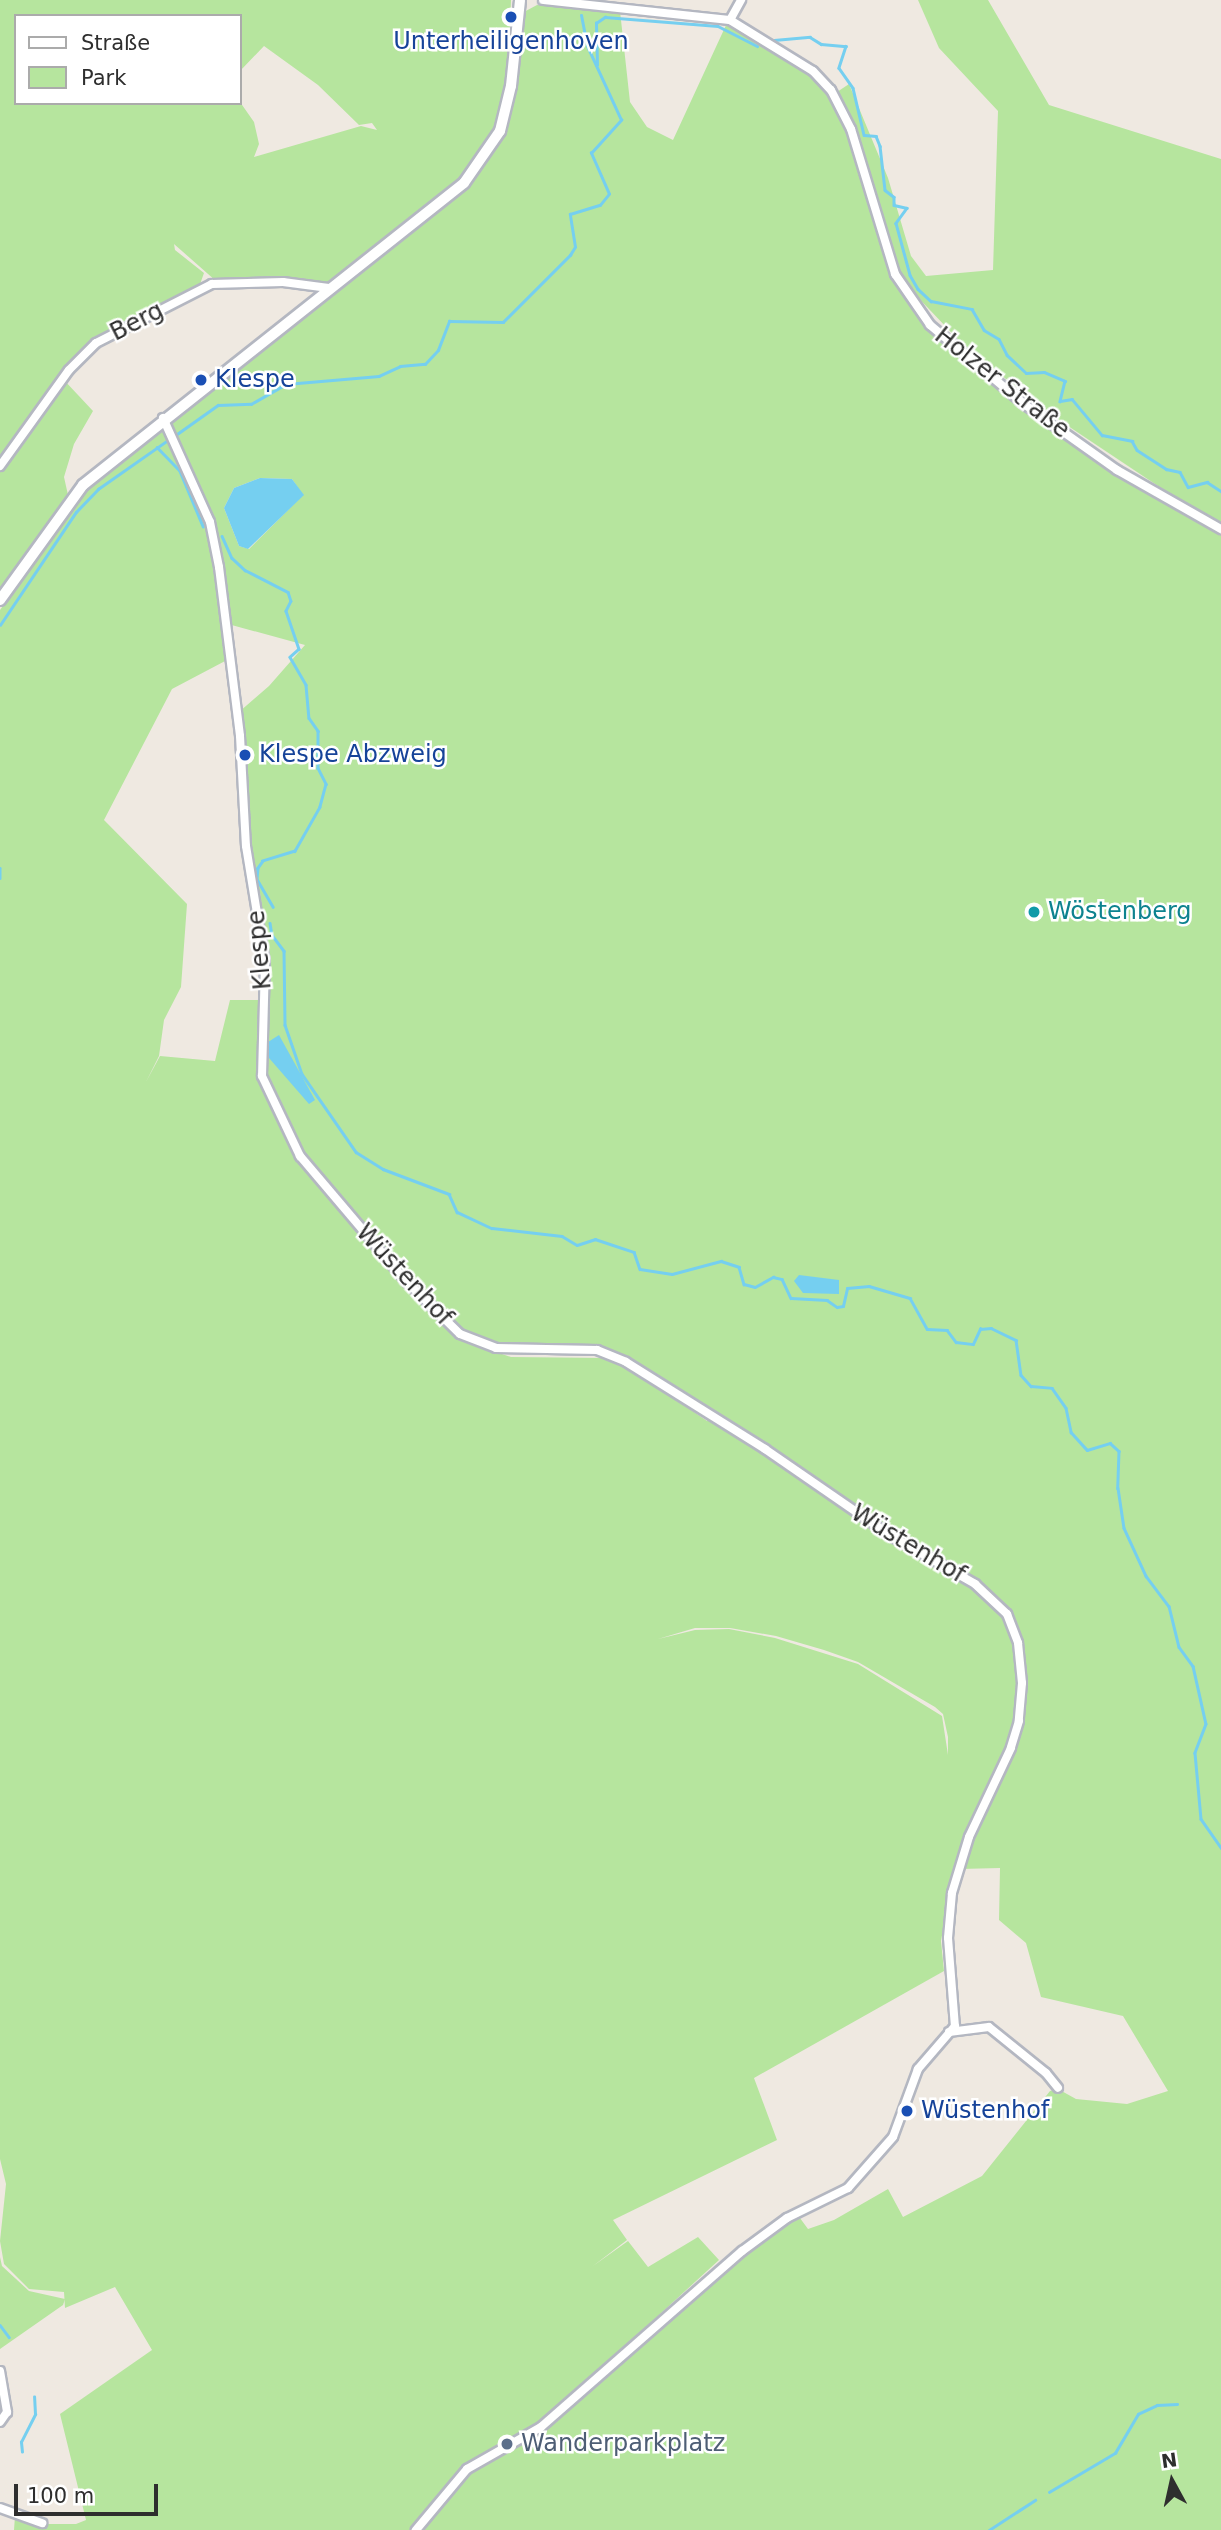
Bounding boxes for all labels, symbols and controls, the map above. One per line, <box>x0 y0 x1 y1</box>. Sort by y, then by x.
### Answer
marker: Unterheiligenhoven <box>503 9 519 25</box>
legend <box>14 14 242 105</box>
place label: Unterheiligenhoven <box>393 28 629 56</box>
text: Straße <box>81 31 150 55</box>
text: Park <box>81 66 126 90</box>
street label: Berg <box>106 296 168 348</box>
street label: Holzer Straße <box>929 321 1075 445</box>
place label: Klespe <box>215 366 295 394</box>
marker: Klespe <box>193 372 209 388</box>
place label: Klespe Abzweig <box>259 741 447 769</box>
marker: Klespe Abzweig <box>237 747 253 763</box>
place label: Wöstenberg <box>1048 898 1192 926</box>
marker: Wöstenberg <box>1026 904 1042 920</box>
street label: Klespe <box>242 909 278 991</box>
street label: Wüstenhof <box>350 1218 458 1332</box>
street label: Wüstenhof <box>846 1499 970 1589</box>
place label: Wüstenhof <box>921 2097 1049 2125</box>
marker: Wüstenhof <box>899 2103 915 2119</box>
place label: Wanderparkplatz <box>521 2430 725 2458</box>
marker: Wanderparkplatz <box>499 2436 515 2452</box>
north arrow <box>1137 2446 1207 2516</box>
text: N <box>1160 2448 1178 2472</box>
scale bar <box>18 2470 161 2514</box>
text: 100 m <box>27 2484 94 2508</box>

